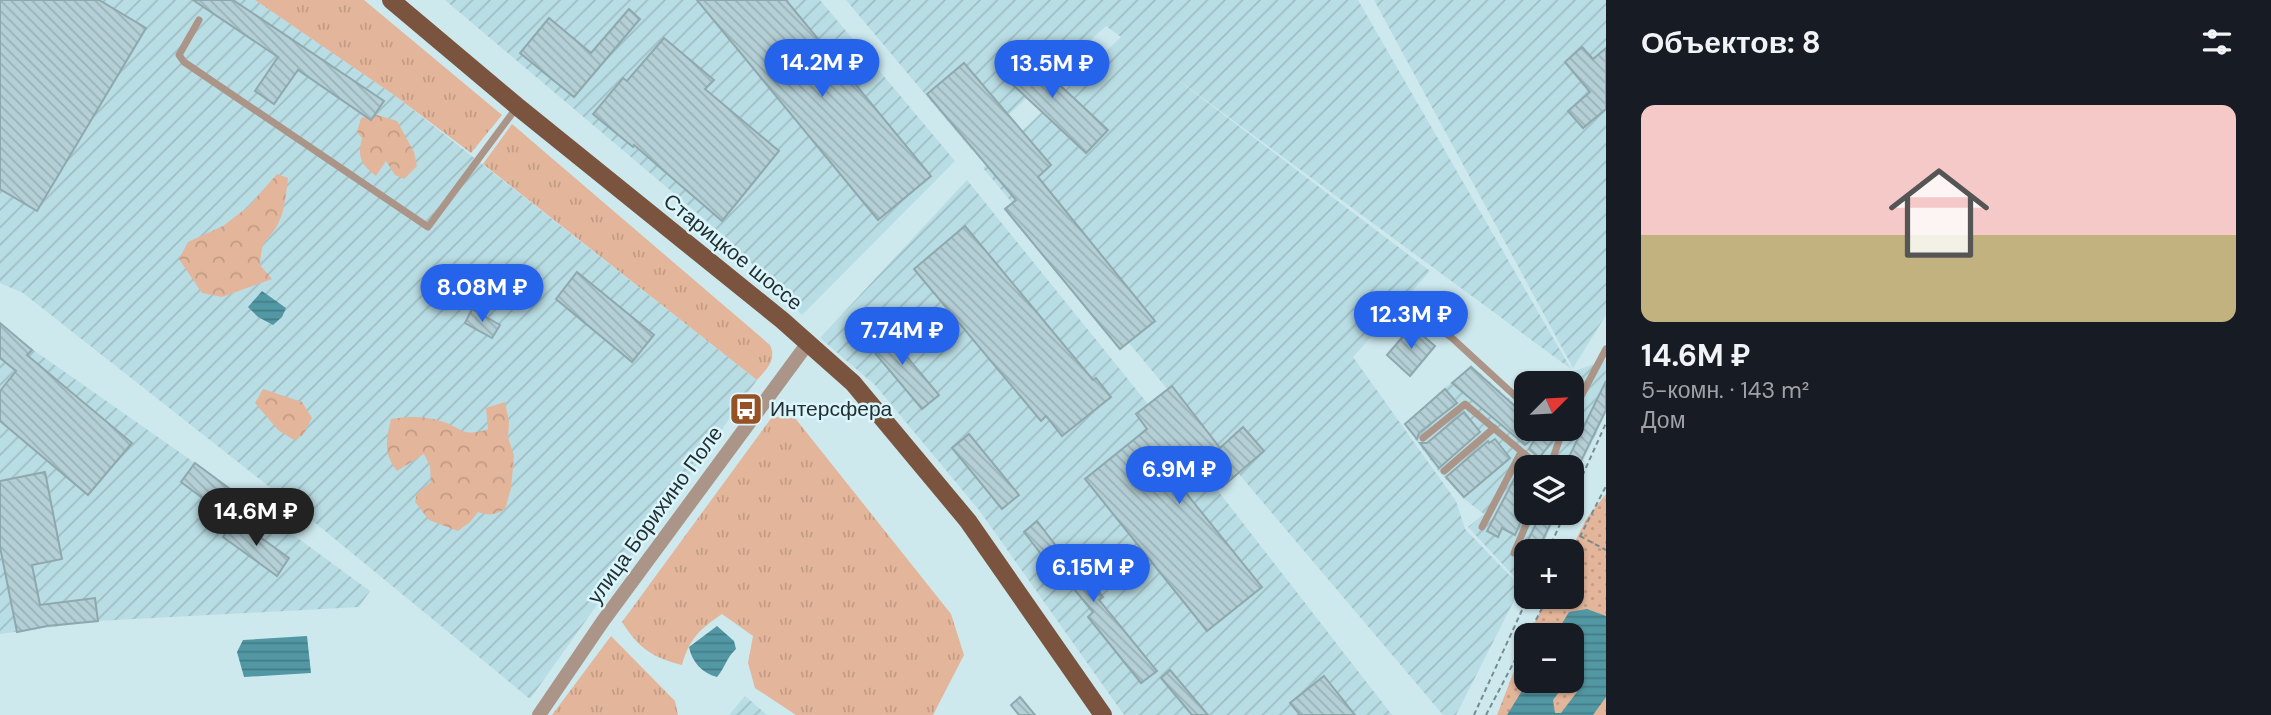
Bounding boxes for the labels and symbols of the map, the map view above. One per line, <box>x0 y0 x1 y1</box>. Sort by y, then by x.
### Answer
pin: 14.2M ₽ <box>757 40 887 99</box>
pin: 13.5M ₽ <box>987 41 1117 100</box>
street label: Старицкое шоссе <box>658 187 808 317</box>
pin: 8.08M ₽ <box>417 264 547 324</box>
pin: 12.3M ₽ <box>1346 292 1476 351</box>
pin: 7.74M ₽ <box>837 308 967 367</box>
north arrow <box>1514 371 1584 441</box>
bus stop icon: Интерсфера <box>727 390 765 428</box>
place label: Интерсфера <box>770 395 893 423</box>
street label: улица Борихино Поле <box>581 420 729 610</box>
pin: 6.9M ₽ <box>1122 447 1236 506</box>
pin: 14.6M ₽ <box>191 489 321 548</box>
pin: 6.15M ₽ <box>1028 544 1158 604</box>

